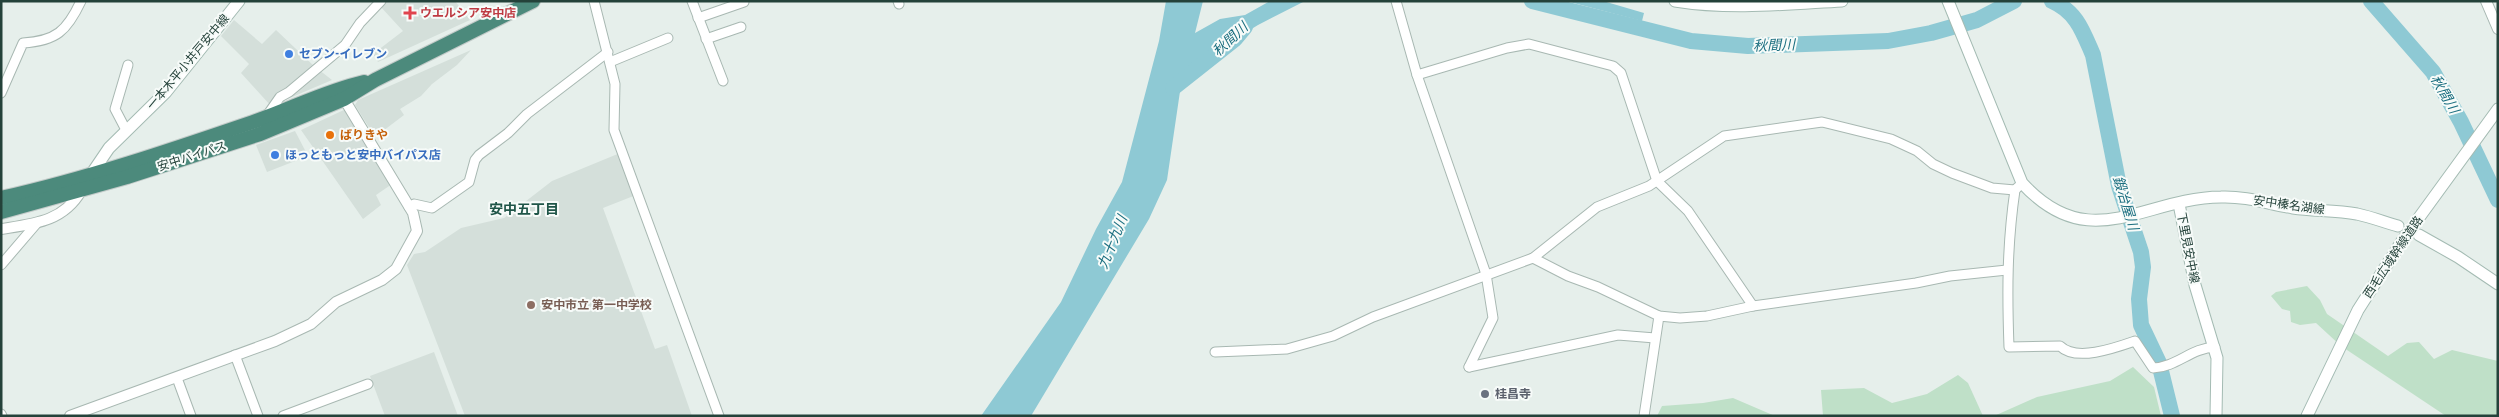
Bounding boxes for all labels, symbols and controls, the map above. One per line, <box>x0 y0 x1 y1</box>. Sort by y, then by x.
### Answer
place label: ウエルシア安中店 <box>420 6 516 20</box>
marker: ウエルシア安中店 <box>404 7 416 19</box>
street label: 一本木平小井戸安中線 <box>144 12 232 112</box>
water label: 秋間川 <box>1209 17 1252 59</box>
water label: 秋間川 <box>1753 36 1797 54</box>
place label: セブン-イレブン <box>299 47 387 61</box>
marker: セブン-イレブン <box>283 48 295 60</box>
water label: 秋間川 <box>2428 72 2463 118</box>
place label: ばりきや <box>340 128 388 142</box>
marker: ばりきや <box>324 129 336 141</box>
street label: 安中バイパス <box>156 138 228 174</box>
place label: ほっともっと安中バイパス店 <box>285 148 441 162</box>
marker: ほっともっと安中バイパス店 <box>269 149 281 161</box>
water label: 鍛冶屋川 <box>2110 174 2142 234</box>
street label: 安中榛名湖線 <box>2252 193 2326 217</box>
district label: 安中五丁目 <box>489 201 559 217</box>
water label: 九十九川 <box>1094 211 1131 271</box>
street label: 下里見安中線 <box>2174 211 2202 285</box>
street label: 西毛広域幹線道路 <box>2360 213 2426 301</box>
place label: 安中市立 第一中学校 <box>541 298 652 312</box>
marker: 安中市立 第一中学校 <box>525 299 537 311</box>
place label: 桂昌寺 <box>1495 387 1531 401</box>
marker: 桂昌寺 <box>1479 388 1491 400</box>

